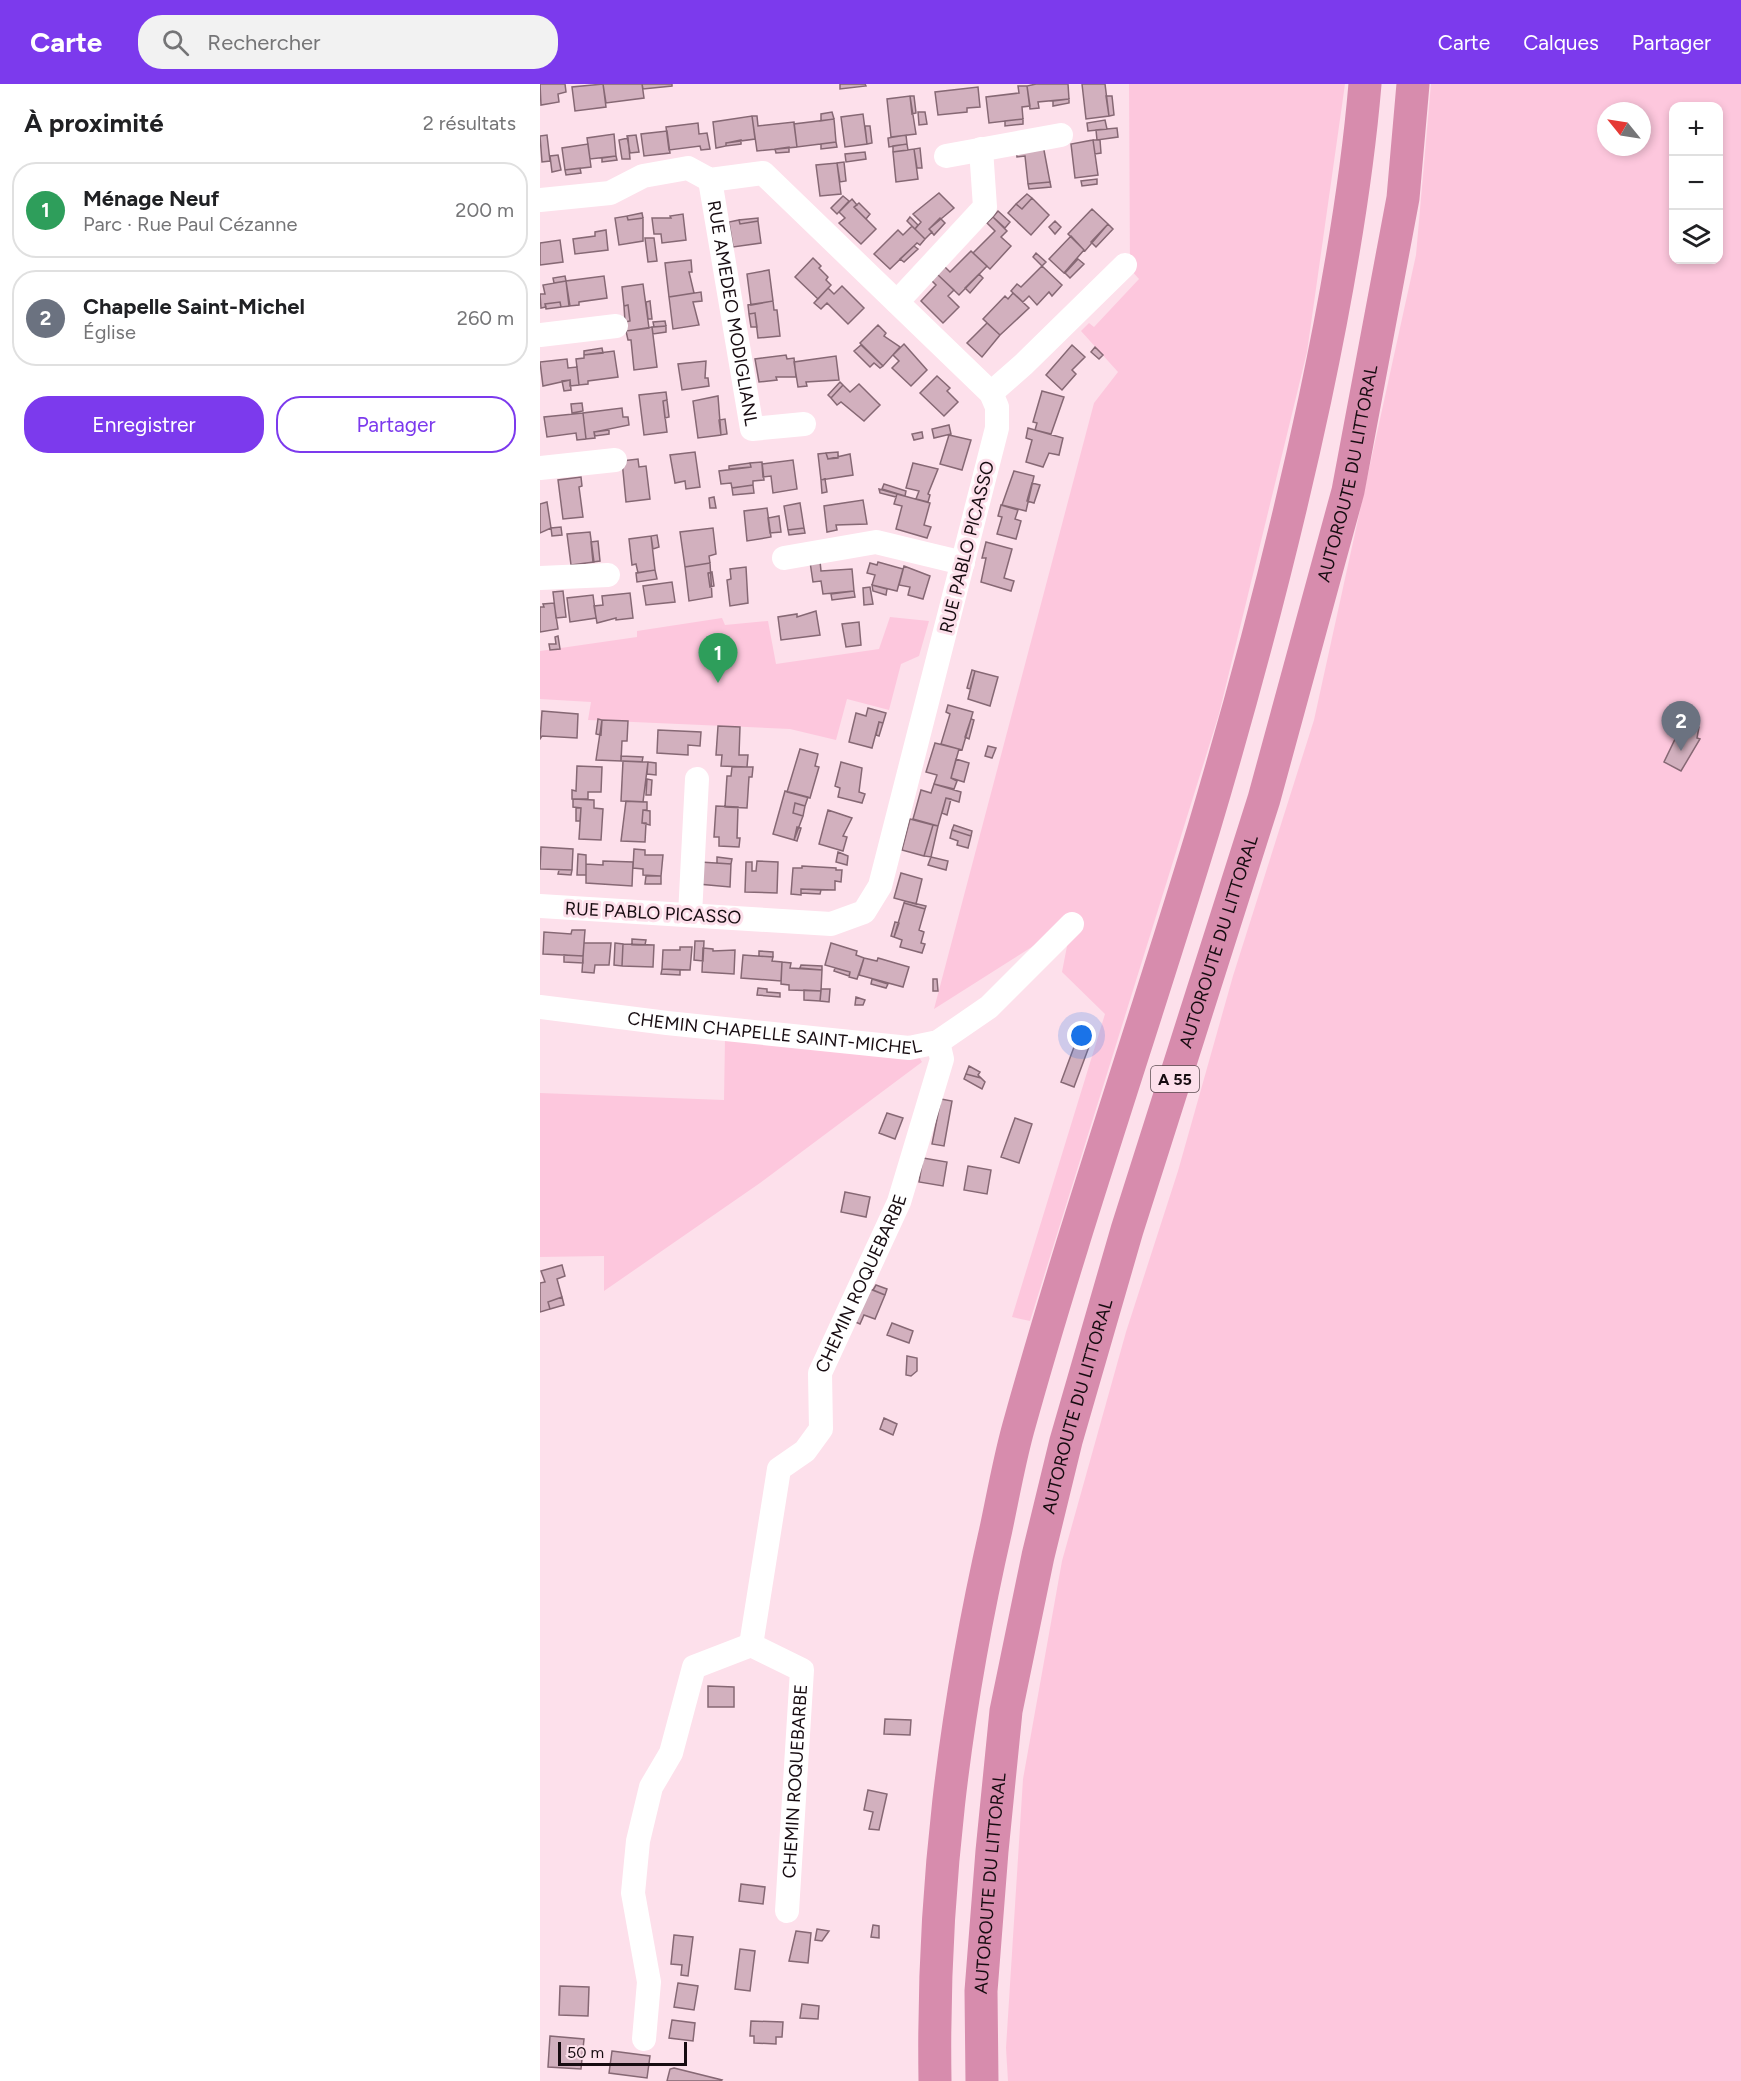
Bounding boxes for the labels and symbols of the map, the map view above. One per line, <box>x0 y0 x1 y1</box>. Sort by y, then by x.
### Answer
north arrow <box>1597 102 1651 156</box>
street label: RUE AMEDEO MODIGLIANL <box>703 199 762 428</box>
street label: AUTOROUTE DU LITTORAL <box>1313 362 1383 585</box>
street label: RUE PABLO PICASSO <box>935 459 999 635</box>
pin: 1 <box>698 634 738 683</box>
pin: 2 <box>1662 702 1700 751</box>
street label: AUTOROUTE DU LITTORAL <box>1175 832 1263 1051</box>
street label: RUE PABLO PICASSO <box>564 897 742 929</box>
street label: CHEMIN CHAPELLE SAINT-MICHEL <box>626 1007 924 1059</box>
your location <box>1067 1021 1096 1050</box>
road number: A 55 <box>1151 1066 1199 1092</box>
street label: CHEMIN ROQUEBARBE <box>811 1192 912 1376</box>
street label: AUTOROUTE DU LITTORAL <box>1038 1296 1118 1516</box>
street label: CHEMIN ROQUEBARBE <box>778 1684 812 1879</box>
street label: AUTOROUTE DU LITTORAL <box>970 1771 1011 1995</box>
scale bar <box>558 2039 687 2066</box>

